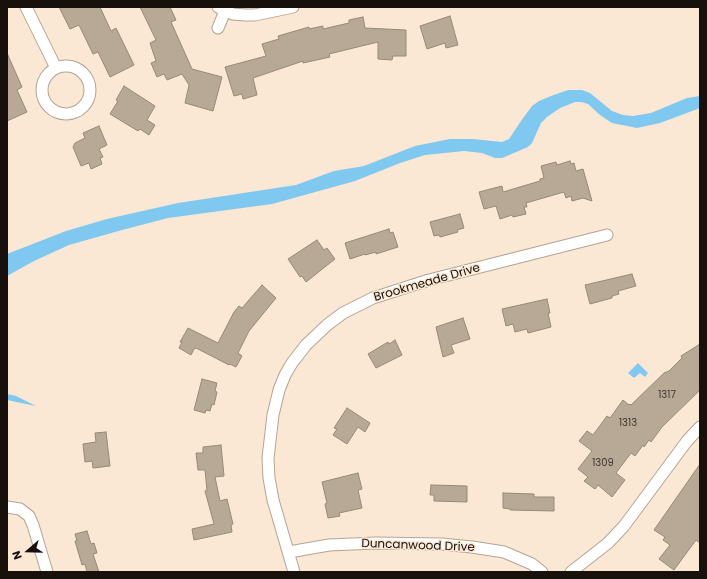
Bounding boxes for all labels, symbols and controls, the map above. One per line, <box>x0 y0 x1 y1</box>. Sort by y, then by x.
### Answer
street label: Brookmeade Drive <box>372 261 482 305</box>
house number: 1317 <box>658 389 676 401</box>
house number: 1313 <box>619 417 637 429</box>
house number: 1309 <box>592 457 614 469</box>
north arrow <box>8 531 48 571</box>
street label: Duncanwood Drive <box>361 537 475 555</box>
text: N <box>8 548 26 562</box>

